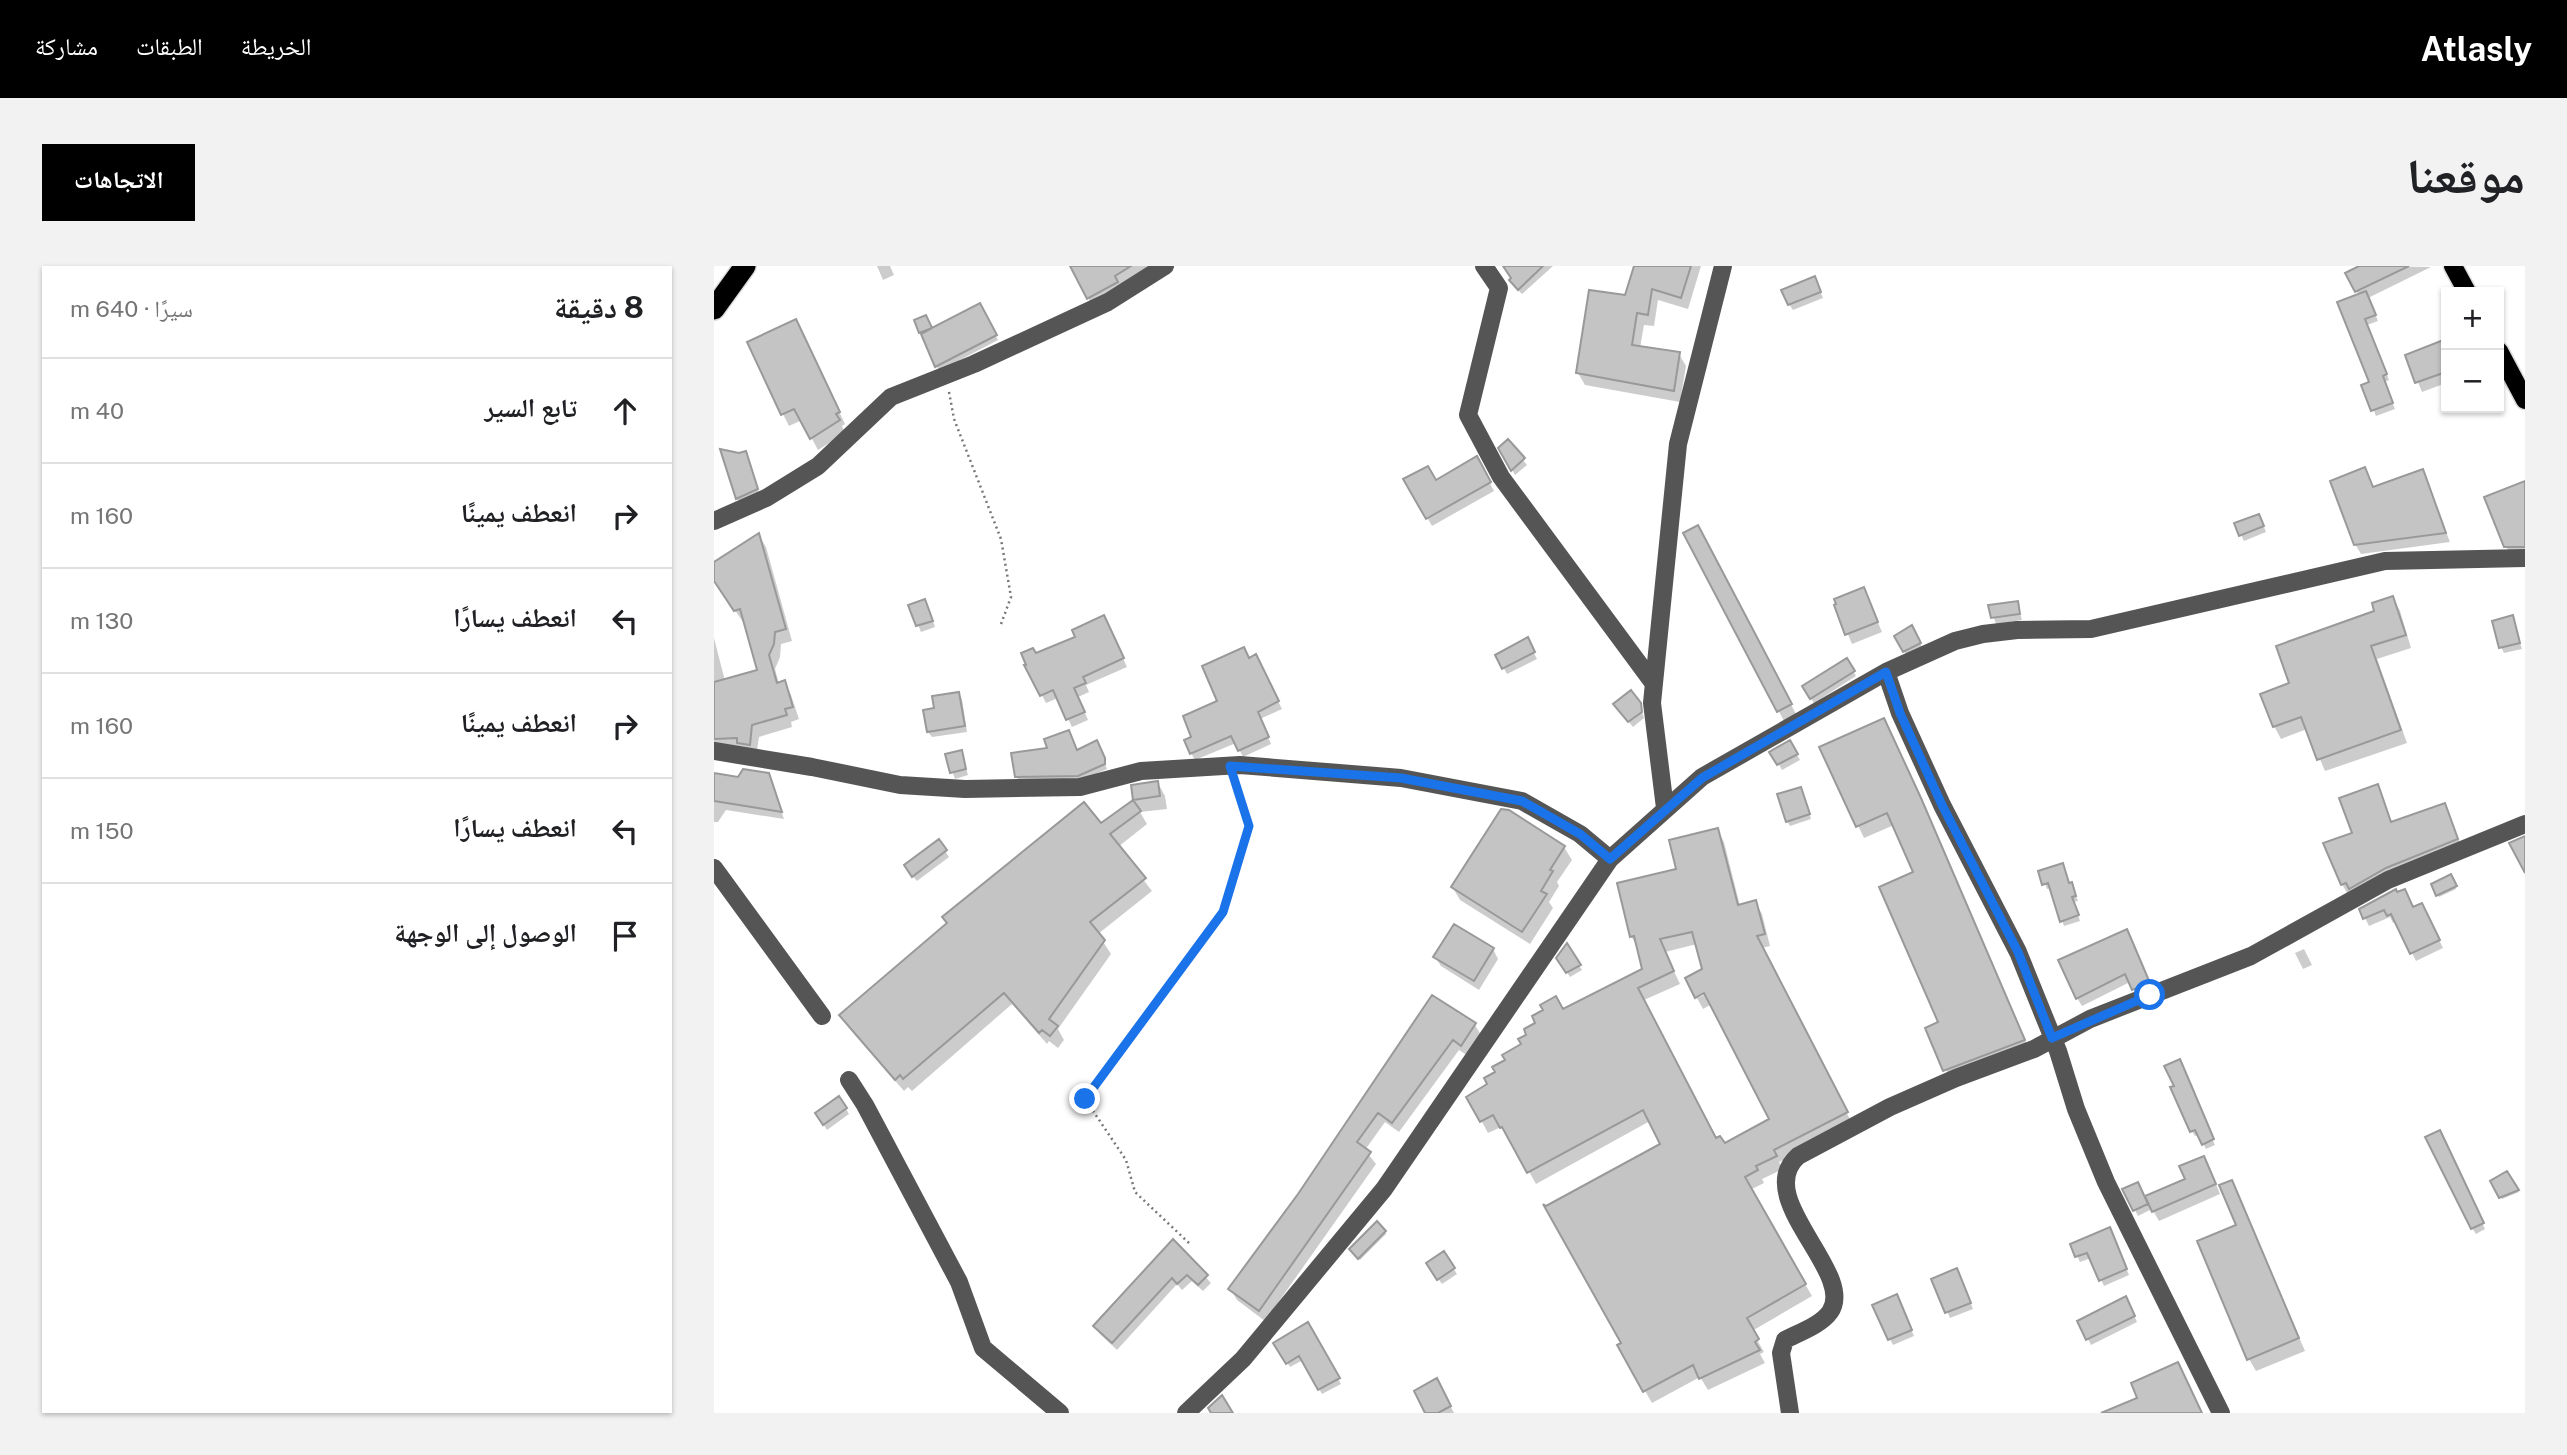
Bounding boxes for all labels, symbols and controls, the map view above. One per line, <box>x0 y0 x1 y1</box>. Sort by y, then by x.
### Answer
text: Atlasly <box>2421 30 2532 68</box>
text: مشاركة <box>35 32 98 60</box>
text: الطبقات <box>136 32 203 60</box>
text: الخريطة <box>241 32 311 60</box>
button: الاتجاهات <box>42 144 195 221</box>
text: موقعنا <box>2407 146 2525 204</box>
map controls <box>2441 287 2504 413</box>
button: + <box>2441 287 2504 350</box>
text: 8 دقيقة <box>554 289 644 325</box>
text: سيرًا · 640 m <box>70 295 193 322</box>
button: − <box>2441 350 2504 413</box>
text: تابع السير <box>484 392 577 423</box>
icon: ahead <box>606 392 644 430</box>
text: 40 m <box>70 397 124 424</box>
text: انعطف يمينًا <box>461 497 577 528</box>
icon: right <box>606 497 644 535</box>
text: 160 m <box>70 502 133 529</box>
text: انعطف يسارًا <box>453 602 577 633</box>
icon: left <box>606 602 644 640</box>
text: 130 m <box>70 607 133 634</box>
text: انعطف يمينًا <box>461 707 577 738</box>
icon: right <box>606 707 644 745</box>
text: 160 m <box>70 712 133 739</box>
text: انعطف يسارًا <box>453 812 577 843</box>
icon: left <box>606 812 644 850</box>
text: 150 m <box>70 817 134 844</box>
text: الوصول إلى الوجهة <box>394 917 577 948</box>
icon: arrive <box>606 917 644 955</box>
route start <box>2134 979 2165 1010</box>
route end <box>1069 1083 1100 1114</box>

